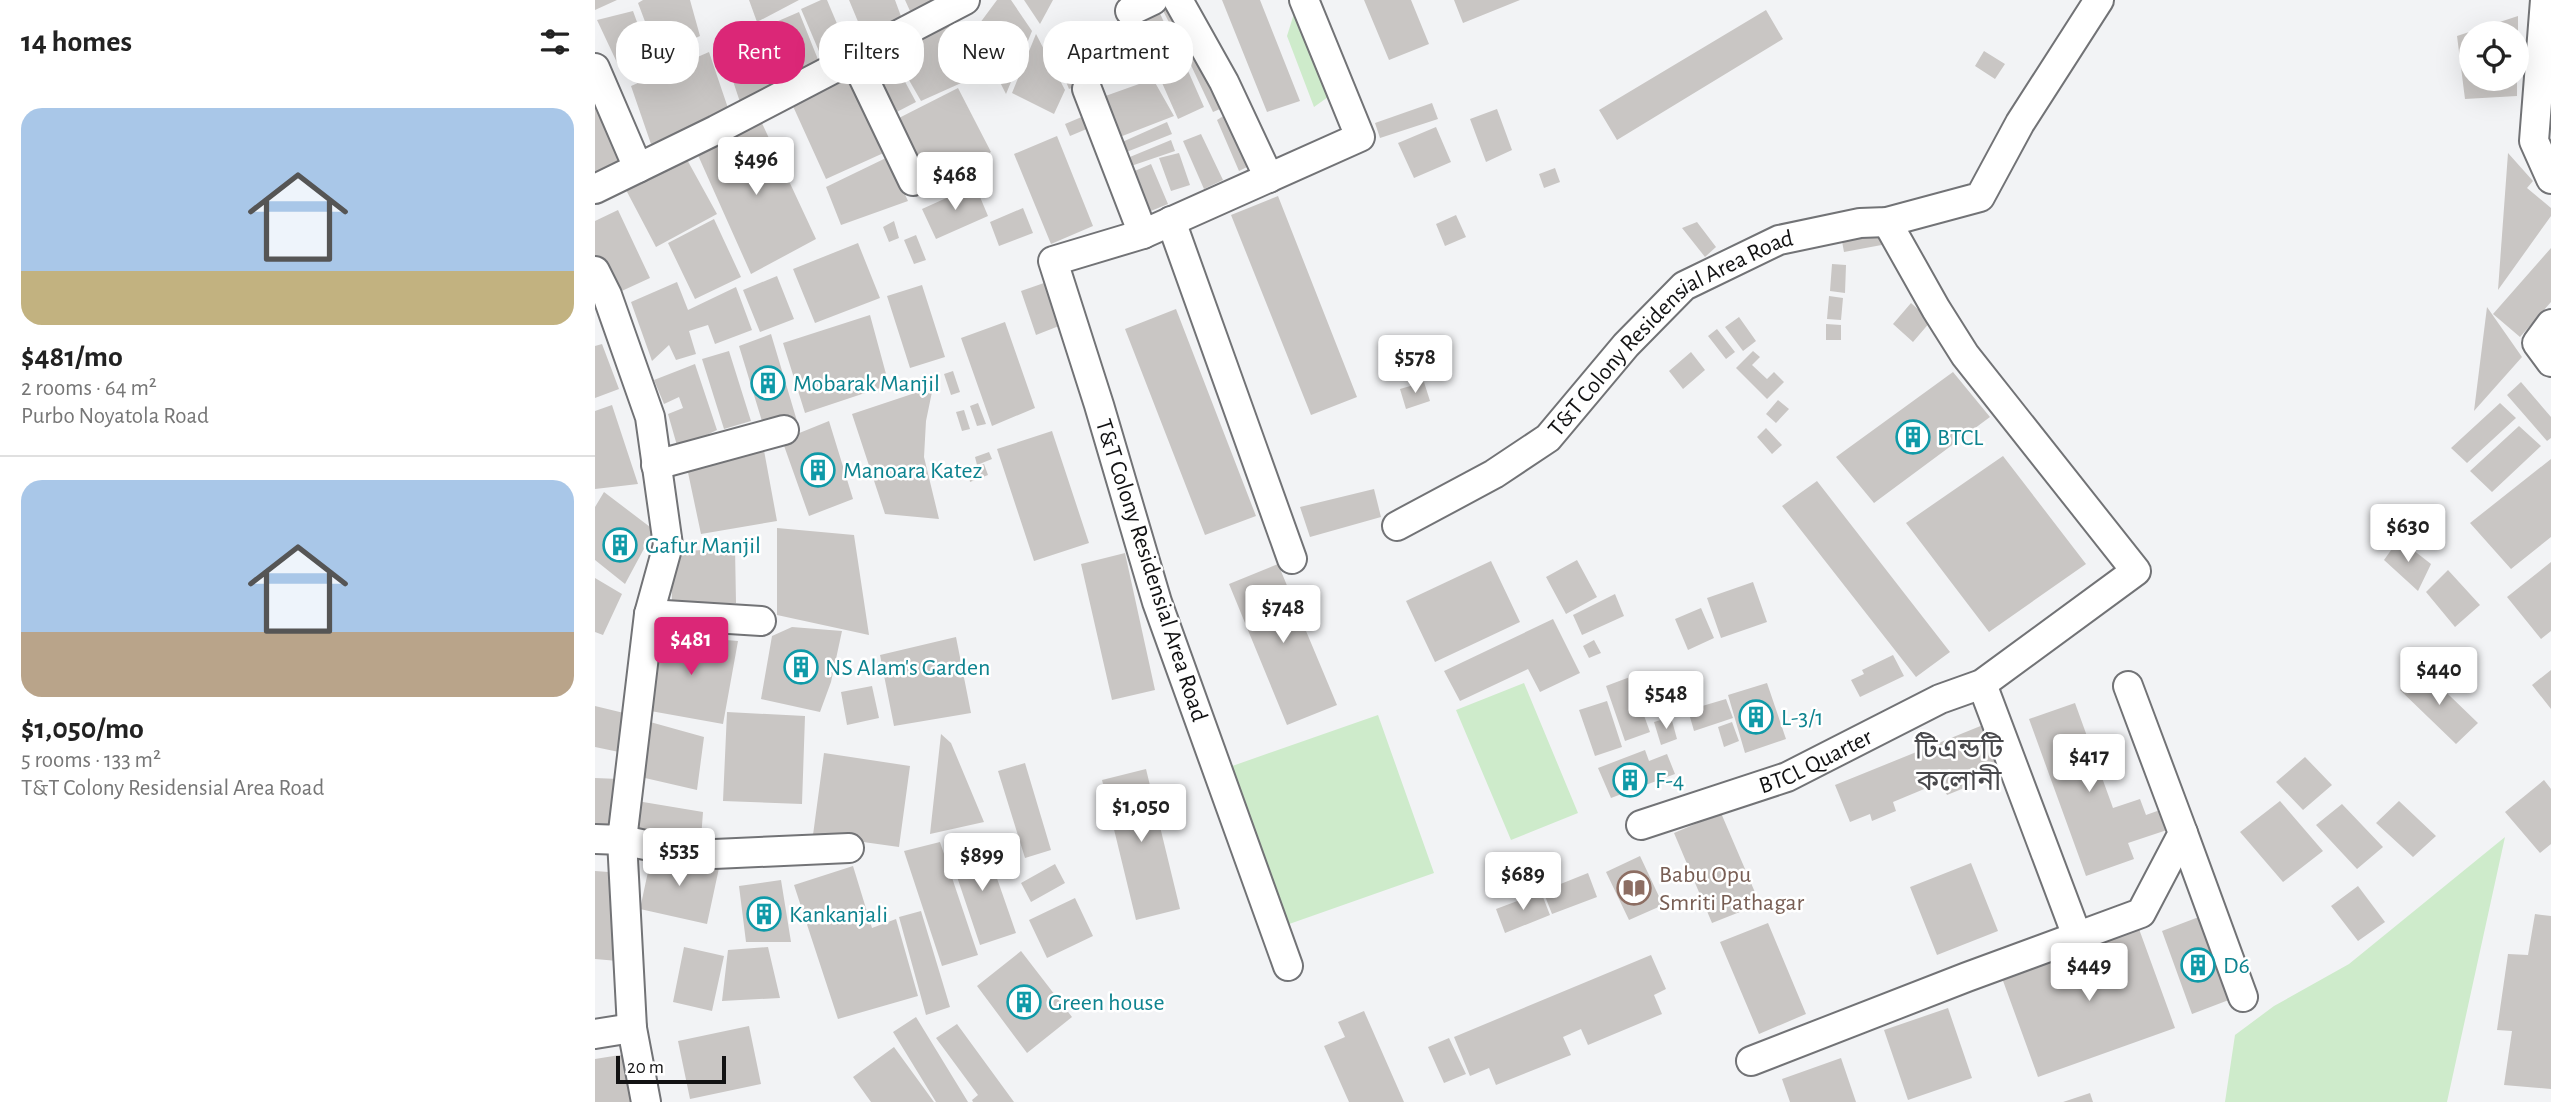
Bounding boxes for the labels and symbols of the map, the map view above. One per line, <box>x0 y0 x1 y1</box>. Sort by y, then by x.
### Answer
pin: $496 <box>715 138 797 197</box>
pin: $468 <box>914 152 996 212</box>
street label: T&T Colony Residensial Area Road <box>1544 226 1795 441</box>
pin: $578 <box>1374 336 1456 395</box>
building icon: Mobarak Manjil <box>749 364 787 402</box>
place label: Mobarak Manjil <box>793 372 940 396</box>
street label: T&T Colony Residensial Area Road <box>1091 416 1211 725</box>
building icon: BTCL <box>1894 418 1932 456</box>
place label: BTCL <box>1937 426 1983 450</box>
building icon: Manoara Katez <box>799 451 837 489</box>
place label: Manoara Katez <box>843 459 982 483</box>
pin: $630 <box>2367 504 2449 564</box>
building icon: Gafur Manjil <box>601 526 639 564</box>
place label: Gafur Manjil <box>645 534 761 558</box>
pin: $748 <box>1242 586 1324 645</box>
pin: $481 <box>650 618 732 677</box>
building icon: NS Alam's Garden <box>782 648 820 686</box>
pin: $440 <box>2398 648 2480 707</box>
place label: NS Alam's Garden <box>825 656 990 680</box>
pin: $548 <box>1625 672 1707 731</box>
building icon: L-3/1 <box>1737 698 1775 736</box>
place label: L-3/1 <box>1781 706 1823 730</box>
street label: BTCL Quarter <box>1756 725 1876 798</box>
district label: টিএন্ডটি কলোনী <box>1914 732 2004 796</box>
pin: $417 <box>2048 734 2130 794</box>
building icon: F-4 <box>1611 761 1649 799</box>
place label: F-4 <box>1655 769 1684 793</box>
pin: $1,050 <box>1084 784 1198 844</box>
pin: $535 <box>638 828 720 888</box>
pin: $899 <box>941 834 1023 893</box>
pin: $689 <box>1482 852 1564 912</box>
place label: Babu Opu Smriti Pathagar <box>1659 863 1804 915</box>
library icon: Babu Opu Smriti Pathagar <box>1615 869 1653 907</box>
building icon: Kankanjali <box>745 895 783 933</box>
place label: Kankanjali <box>789 903 888 927</box>
pin: $449 <box>2048 944 2130 1003</box>
building icon: D6 <box>2179 946 2217 984</box>
place label: D6 <box>2223 954 2250 978</box>
building icon: Green house <box>1005 983 1043 1021</box>
place label: Green house <box>1048 991 1165 1015</box>
scale bar <box>616 1053 726 1085</box>

